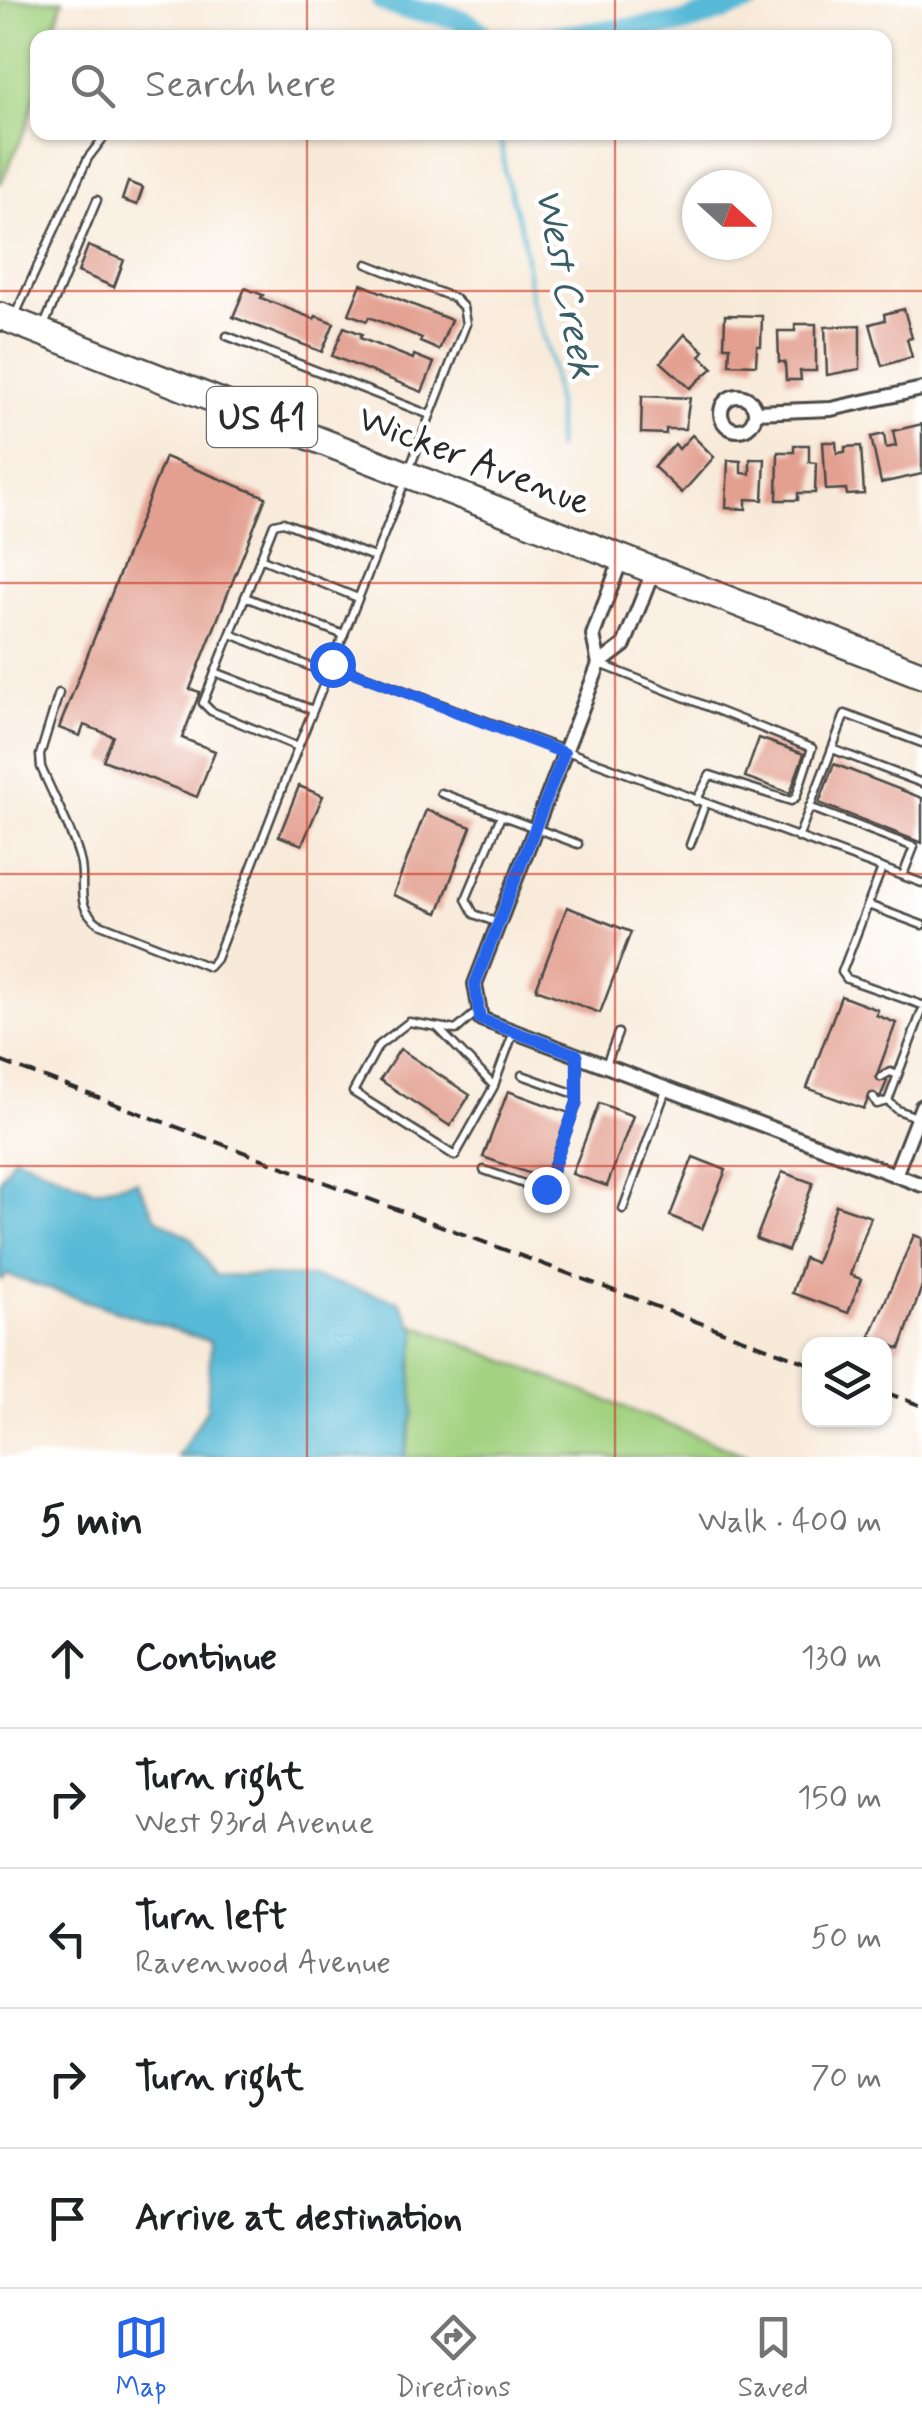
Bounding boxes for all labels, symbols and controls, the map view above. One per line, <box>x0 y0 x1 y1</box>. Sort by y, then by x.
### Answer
search box <box>30 30 892 140</box>
icon: search <box>65 58 120 113</box>
text: Search here <box>145 61 336 110</box>
north arrow <box>682 170 772 260</box>
water label: West Creek <box>521 184 609 383</box>
road number: US 41 <box>207 387 317 447</box>
street label: Wicker Avenue <box>351 394 598 528</box>
route start <box>310 642 356 688</box>
route end <box>524 1167 570 1213</box>
map controls <box>802 1337 892 1427</box>
button: layers <box>802 1337 892 1427</box>
text: 5 min <box>40 1495 143 1550</box>
text: Walk · 400 m <box>698 1501 882 1543</box>
icon: ahead <box>40 1631 95 1686</box>
text: Continue <box>135 1634 277 1683</box>
text: 130 m <box>801 1637 882 1679</box>
text: Turn right <box>135 1753 304 1802</box>
icon: right <box>40 1771 95 1826</box>
text: 150 m <box>797 1777 882 1819</box>
text: West 93rd Avenue <box>135 1802 374 1844</box>
text: Turn left <box>135 1893 287 1942</box>
icon: left <box>40 1911 95 1966</box>
text: 50 m <box>810 1917 882 1959</box>
text: Ravenwood Avenue <box>135 1942 391 1984</box>
icon: right <box>40 2051 95 2106</box>
text: Turn right <box>135 2054 304 2103</box>
text: 70 m <box>810 2057 882 2099</box>
icon: arrive <box>40 2191 95 2246</box>
text: Arrive at destination <box>135 2194 462 2243</box>
tab: Map <box>114 2310 169 2407</box>
tab: Directions <box>396 2310 511 2407</box>
tab: Saved <box>738 2310 808 2407</box>

